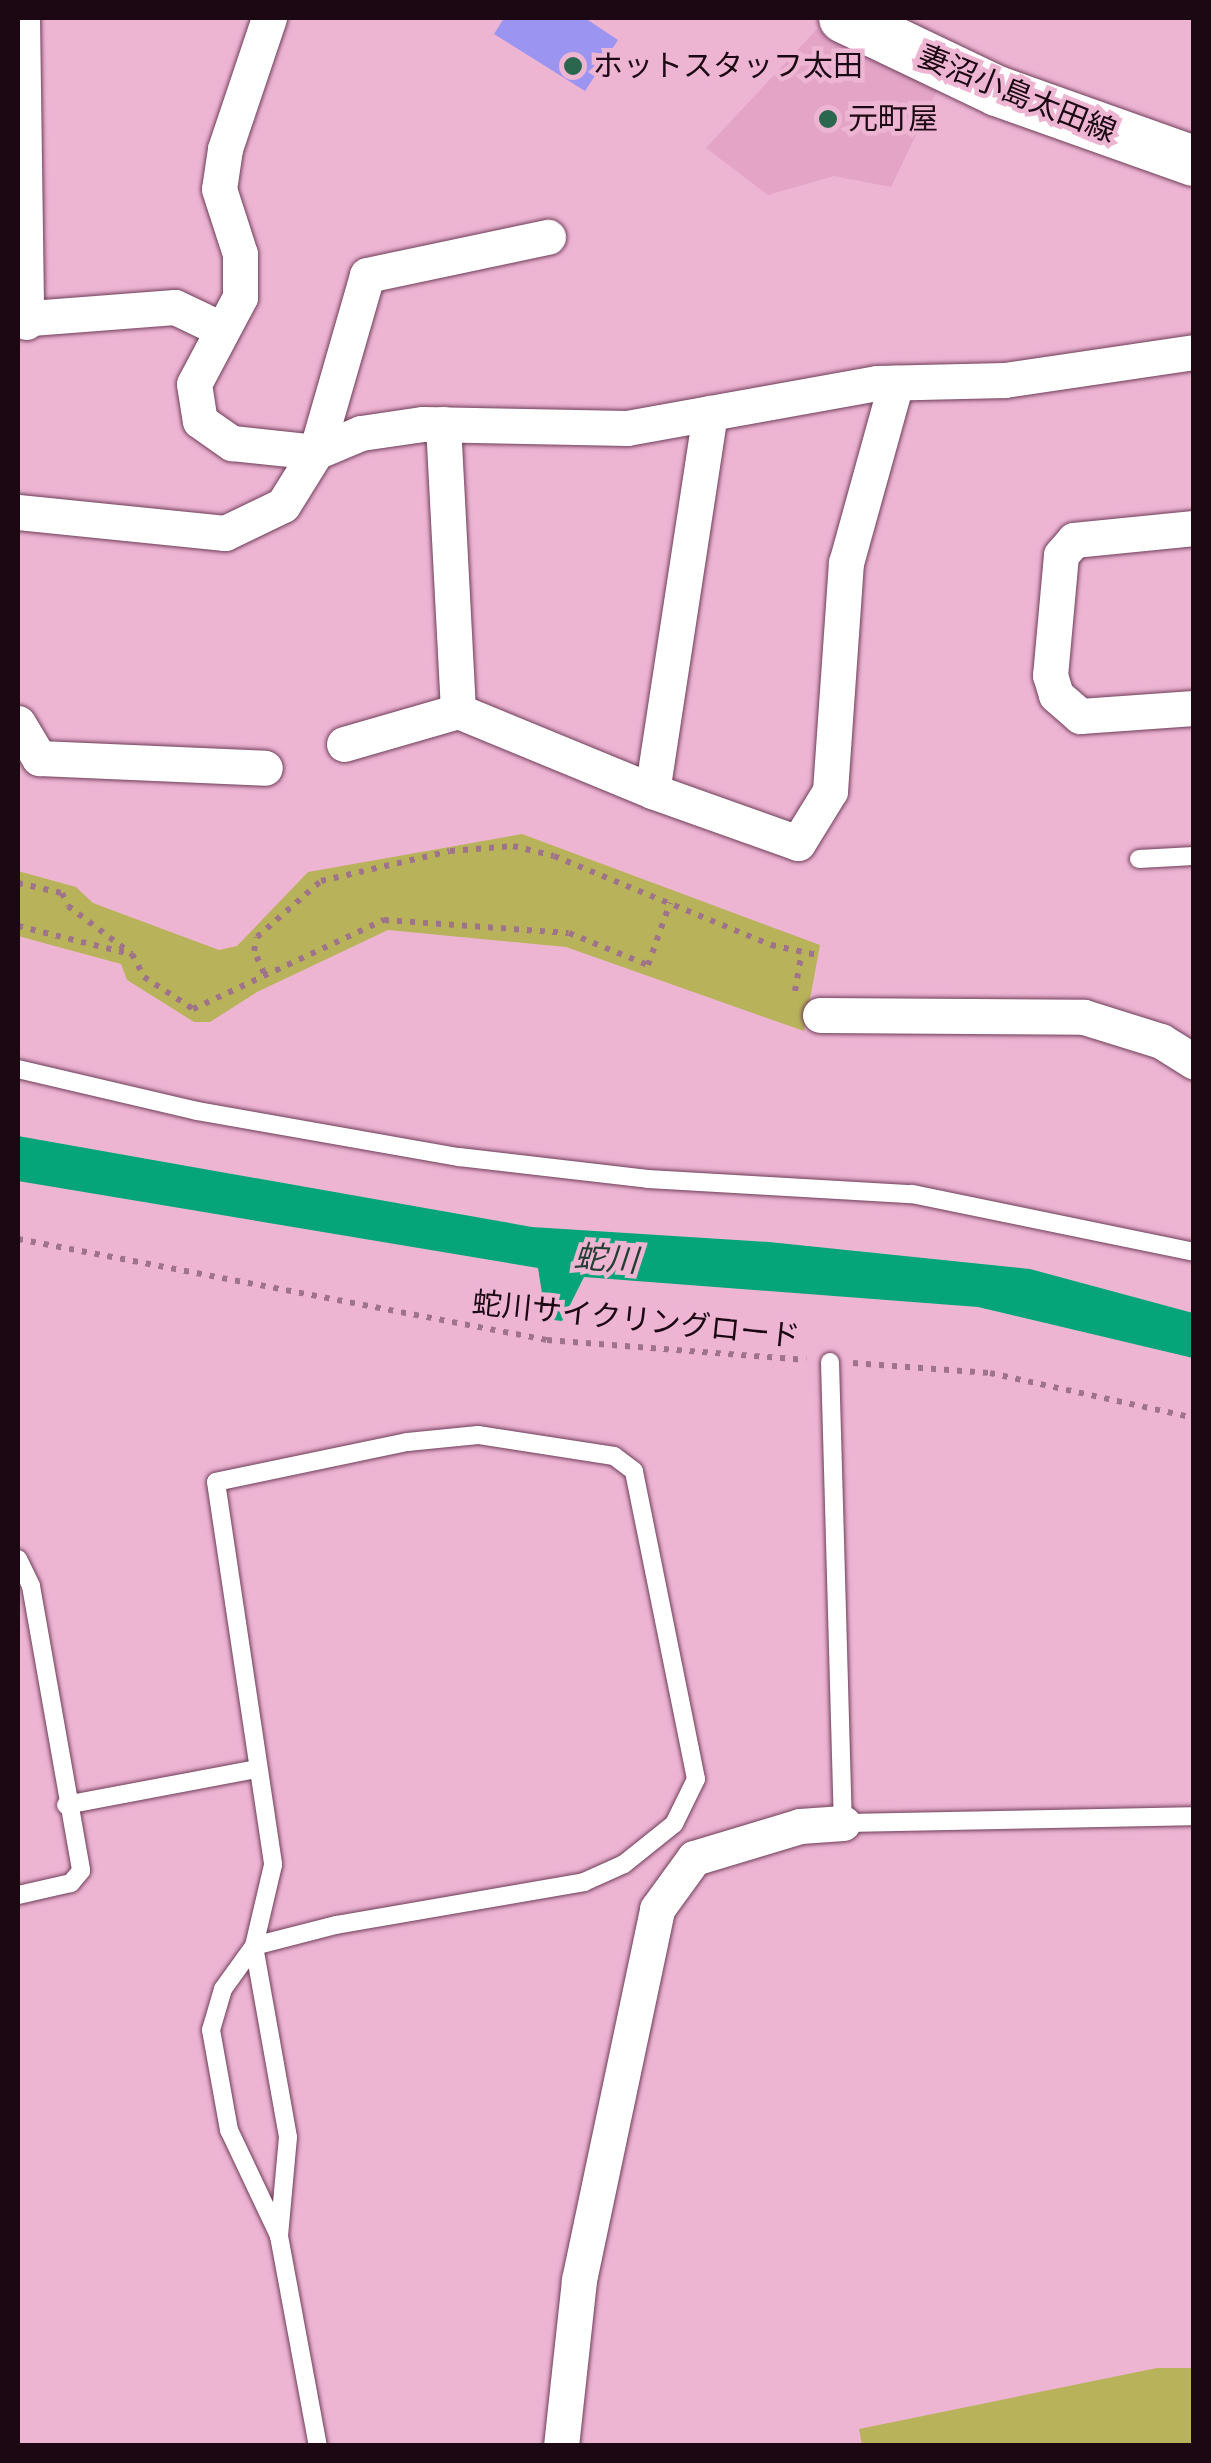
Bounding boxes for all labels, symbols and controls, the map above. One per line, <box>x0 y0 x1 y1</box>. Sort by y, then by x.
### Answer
street label: 妻沼小島太田線 <box>913 38 1121 150</box>
place label: ホットスタッフ太田 <box>593 48 863 84</box>
marker: ホットスタッフ太田 <box>562 55 584 77</box>
place label: 元町屋 <box>848 101 938 137</box>
marker: 元町屋 <box>817 108 839 130</box>
water label: 蛇川 <box>573 1238 639 1280</box>
street label: 蛇川サイクリングロード <box>470 1285 802 1355</box>

